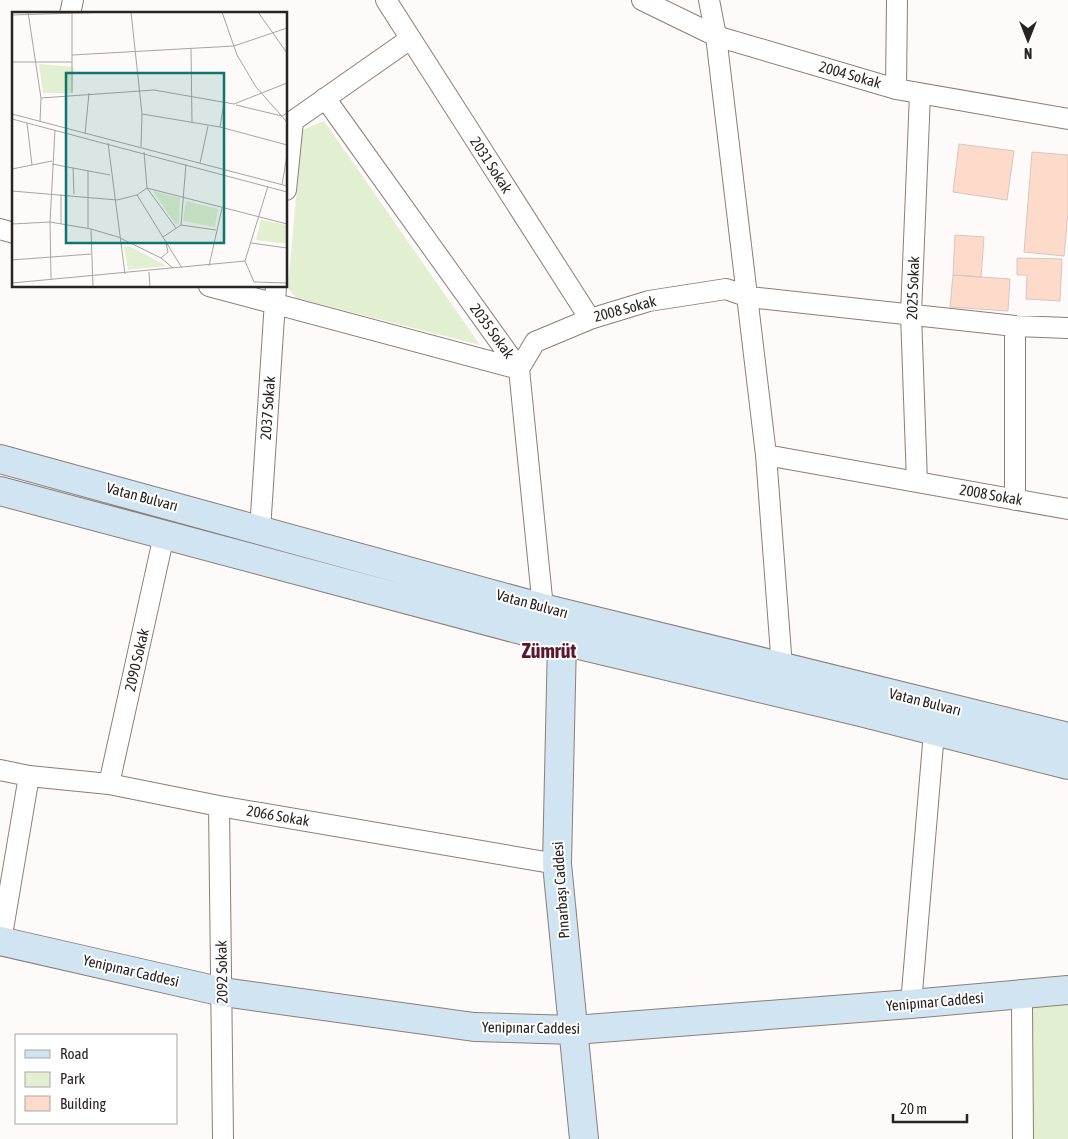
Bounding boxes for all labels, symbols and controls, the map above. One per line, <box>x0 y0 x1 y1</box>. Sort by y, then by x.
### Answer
inset map <box>12 12 288 288</box>
north arrow <box>1003 15 1053 65</box>
text: N <box>1024 45 1032 61</box>
street label: 2004 Sokak <box>817 58 884 92</box>
street label: 2031 Sokak <box>467 133 516 196</box>
street label: 2025 Sokak <box>903 255 922 320</box>
street label: 2008 Sokak <box>592 292 658 325</box>
street label: 2035 Sokak <box>467 300 518 362</box>
street label: 2037 Sokak <box>257 375 278 440</box>
street label: Vatan Bulvarı <box>104 479 180 514</box>
street label: 2008 Sokak <box>958 481 1024 508</box>
street label: Vatan Bulvarı <box>494 586 570 621</box>
street label: 2090 Sokak <box>121 627 152 693</box>
district label: Zümrüt <box>522 639 576 662</box>
street label: Vatan Bulvarı <box>887 684 963 719</box>
street label: 2066 Sokak <box>245 802 311 829</box>
street label: Pınarbaşı Caddesi <box>549 841 572 939</box>
street label: 2092 Sokak <box>212 940 231 1004</box>
street label: Yenipınar Caddesi <box>81 951 181 990</box>
street label: Yenipınar Caddesi <box>885 989 985 1014</box>
street label: Yenipınar Caddesi <box>482 1018 580 1037</box>
legend <box>15 1034 178 1124</box>
text: Road <box>60 1045 89 1062</box>
text: Park <box>60 1070 85 1087</box>
scale bar <box>893 1092 967 1124</box>
text: Building <box>60 1095 106 1112</box>
text: 20 m <box>900 1100 927 1117</box>

